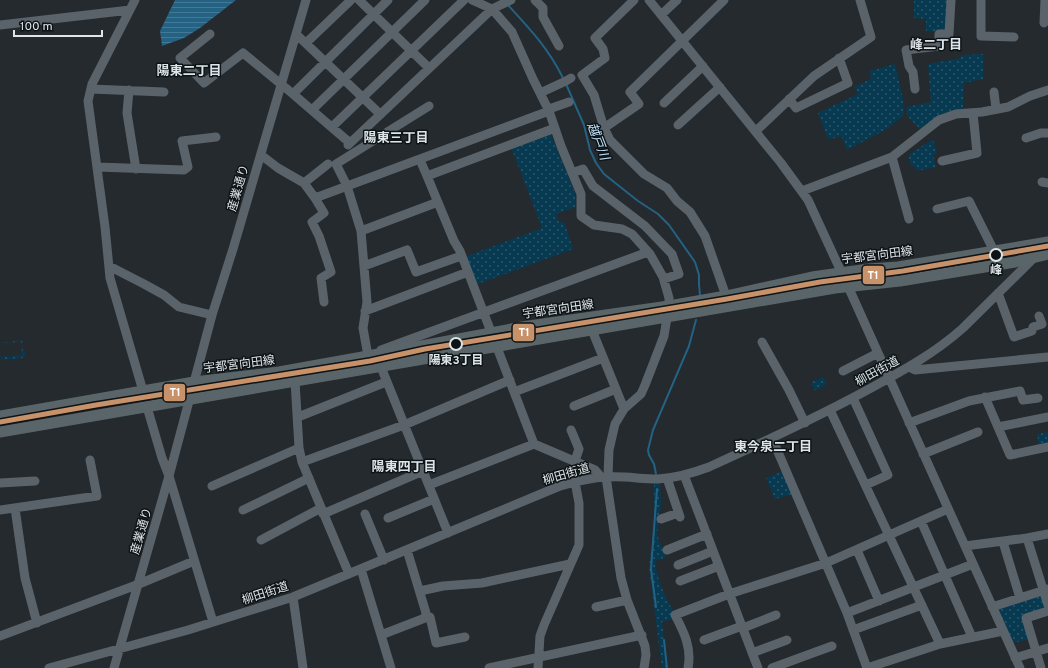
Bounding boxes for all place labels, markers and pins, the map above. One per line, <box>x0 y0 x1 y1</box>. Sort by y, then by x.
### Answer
marker: 峰 <box>989 248 1003 262</box>
place label: 峰 <box>990 263 1002 279</box>
marker: 陽東3丁目 <box>449 337 463 351</box>
place label: 陽東3丁目 <box>428 353 484 369</box>

